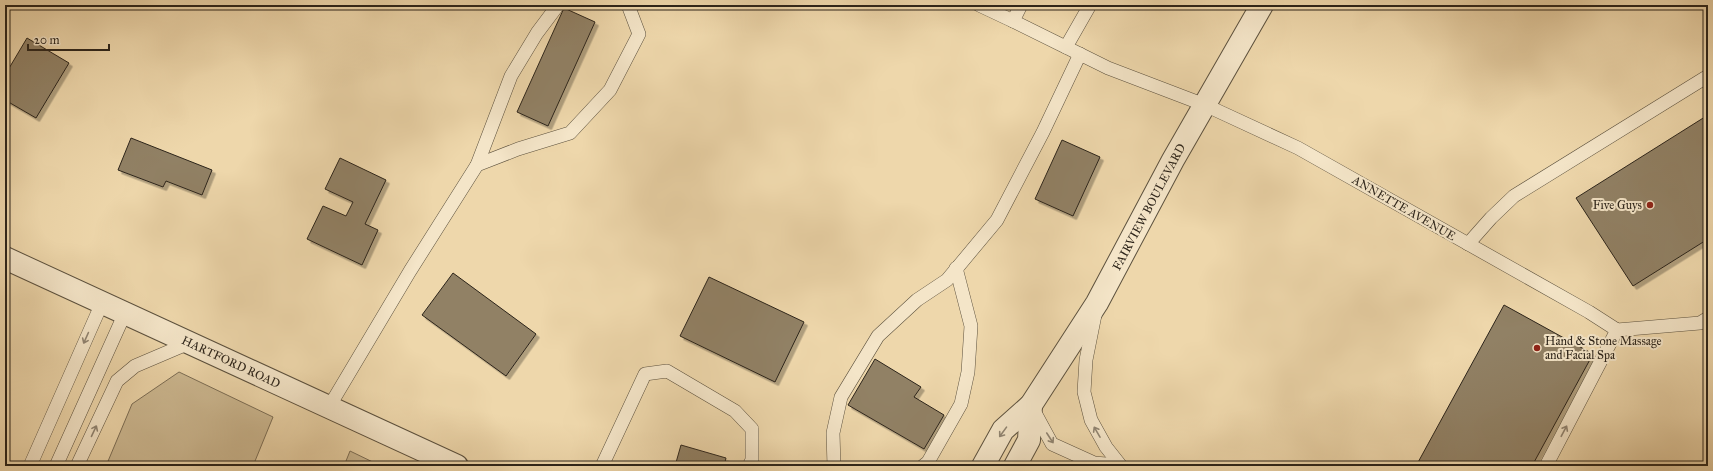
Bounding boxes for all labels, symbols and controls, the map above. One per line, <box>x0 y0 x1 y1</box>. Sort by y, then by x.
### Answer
scale bar <box>28 26 109 52</box>
text: 20 m <box>34 33 60 47</box>
street label: FAIRVIEW BOULEVARD <box>1110 141 1188 273</box>
street label: ANNETTE AVENUE <box>1349 172 1459 244</box>
place label: Five Guys <box>1593 198 1642 212</box>
marker: Five Guys <box>1645 200 1655 210</box>
one-way arrow <box>82 332 89 344</box>
street label: HARTFORD ROAD <box>180 333 282 391</box>
place label: Hand & Stone Massage and Facial Spa <box>1545 334 1662 362</box>
marker: Hand & Stone Massage and Facial Spa <box>1532 343 1542 353</box>
one-way arrow <box>91 425 98 437</box>
one-way arrow <box>999 426 1007 437</box>
one-way arrow <box>1093 426 1101 438</box>
one-way arrow <box>1561 426 1568 438</box>
one-way arrow <box>1045 433 1054 444</box>

